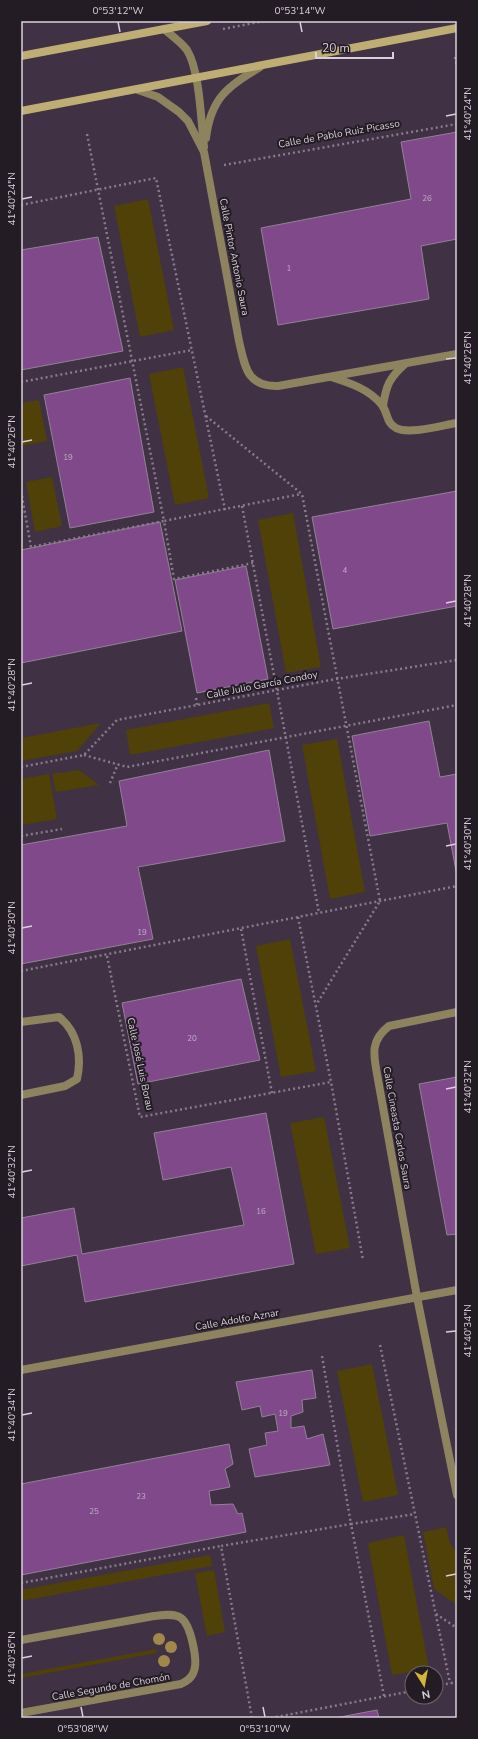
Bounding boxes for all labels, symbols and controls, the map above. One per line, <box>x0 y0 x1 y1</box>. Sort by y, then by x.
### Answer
text: 0°53'12"W <box>93 4 143 18</box>
text: 0°53'14"W <box>275 4 325 18</box>
scale bar <box>316 34 393 60</box>
text: 20 m <box>322 40 350 56</box>
text: 41°40'24"N <box>461 87 475 141</box>
street label: Calle de Pablo Ruiz Picasso <box>277 116 401 152</box>
text: 41°40'24"N <box>5 172 19 226</box>
house number: 26 <box>422 193 432 204</box>
street label: Calle Pintor Antonio Saura <box>216 197 252 317</box>
house number: 1 <box>287 263 292 274</box>
text: 41°40'26"N <box>461 331 475 385</box>
text: 41°40'26"N <box>5 415 19 469</box>
house number: 19 <box>63 452 73 463</box>
house number: 4 <box>343 565 348 576</box>
text: 41°40'28"N <box>461 574 475 628</box>
text: 41°40'28"N <box>5 658 19 712</box>
street label: Calle Julio García Condoy <box>205 667 320 703</box>
text: 41°40'30"N <box>461 817 475 871</box>
text: 41°40'30"N <box>5 901 19 955</box>
house number: 19 <box>137 927 147 938</box>
street label: Calle José Luis Borau <box>123 1016 157 1112</box>
house number: 20 <box>187 1033 197 1044</box>
text: 41°40'32"N <box>461 1060 475 1114</box>
street label: Calle Cineasta Carlos Saura <box>379 1066 415 1190</box>
text: 41°40'32"N <box>5 1145 19 1199</box>
house number: 16 <box>256 1206 266 1217</box>
text: 41°40'34"N <box>461 1304 475 1358</box>
street label: Calle Adolfo Aznar <box>194 1306 280 1334</box>
text: 41°40'34"N <box>5 1388 19 1442</box>
house number: 19 <box>278 1408 288 1419</box>
house number: 23 <box>136 1491 146 1502</box>
house number: 25 <box>89 1506 99 1517</box>
text: 41°40'36"N <box>461 1547 475 1601</box>
text: 41°40'36"N <box>5 1631 19 1685</box>
north arrow <box>404 1665 444 1705</box>
street label: Calle Segundo de Chomón <box>51 1670 171 1704</box>
text: N <box>420 1686 431 1702</box>
text: 0°53'08"W <box>58 1722 108 1736</box>
text: 0°53'10"W <box>240 1722 290 1736</box>

